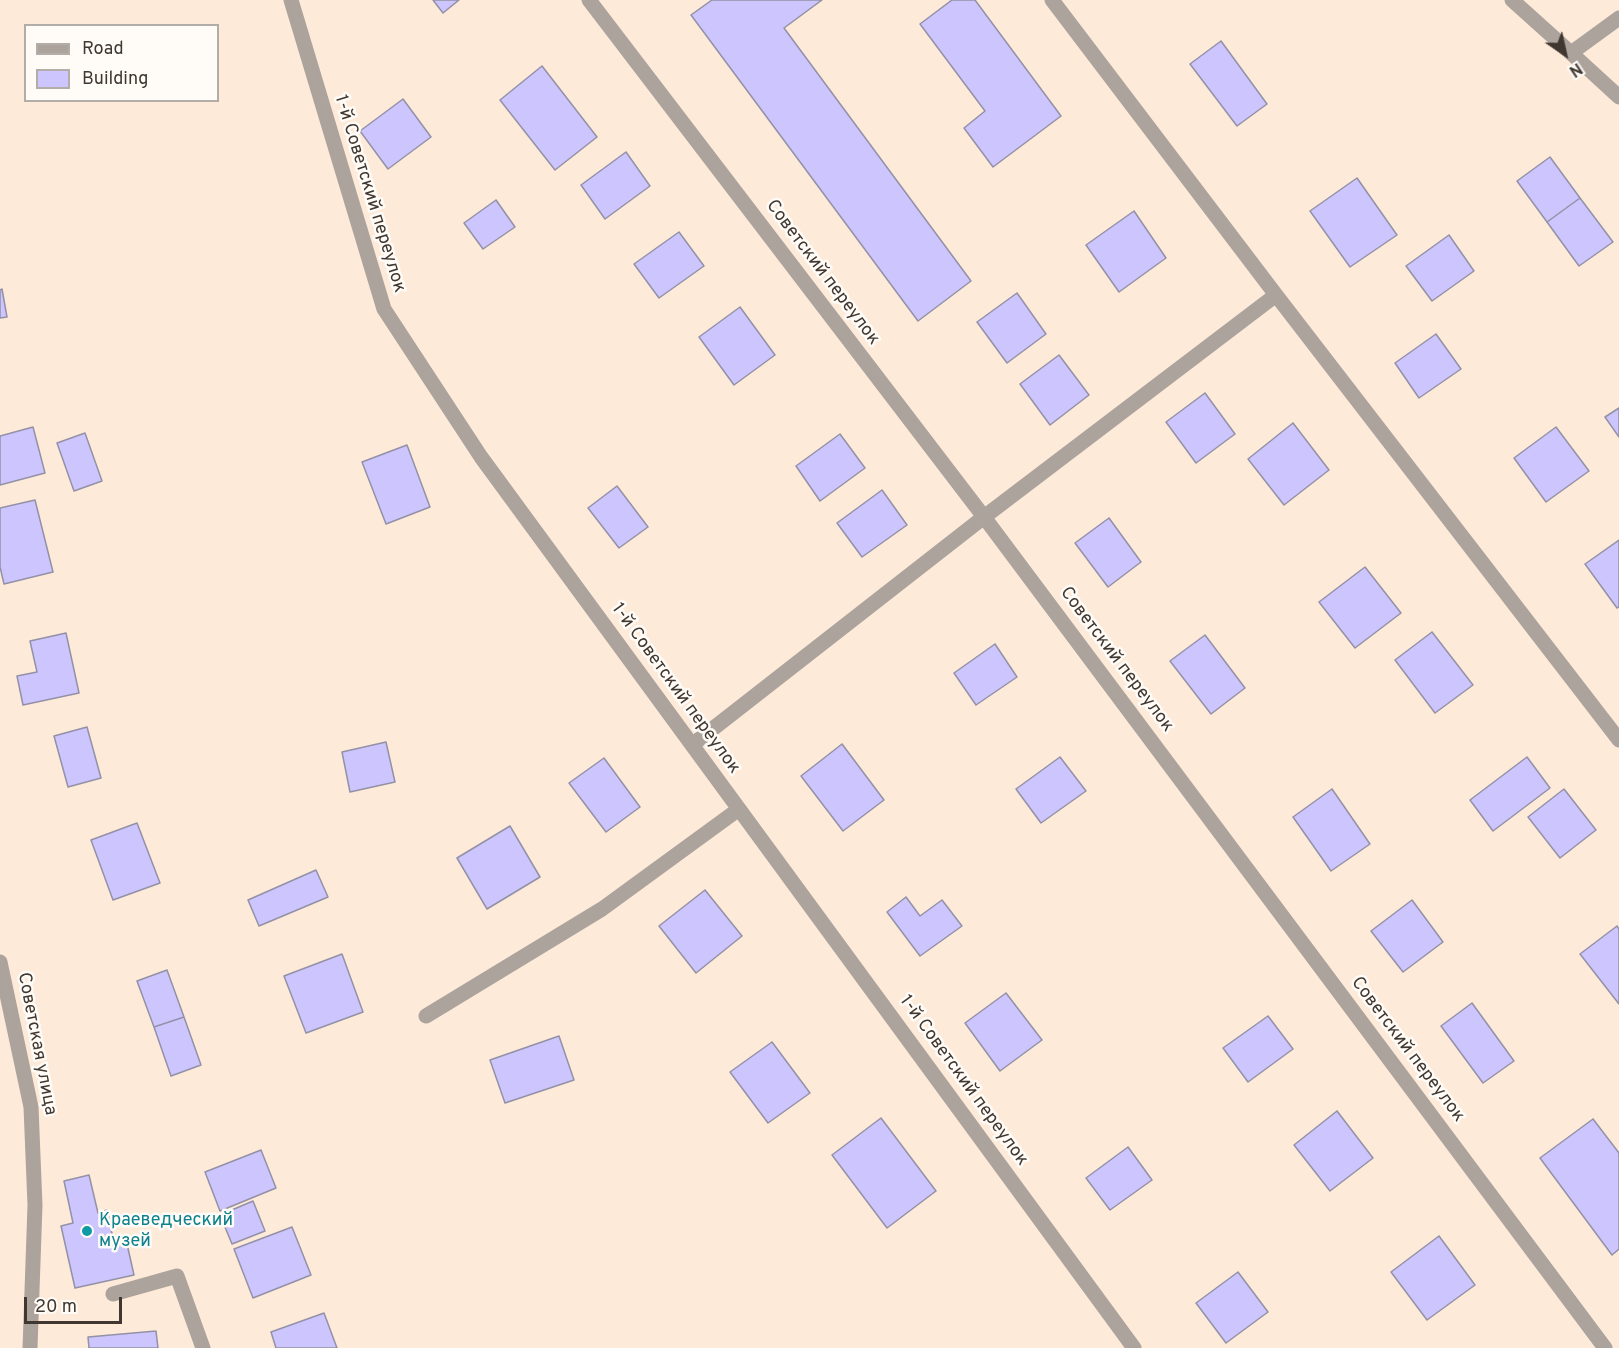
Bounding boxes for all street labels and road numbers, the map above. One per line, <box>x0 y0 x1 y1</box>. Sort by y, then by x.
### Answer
street label: 1-й Советский переулок <box>329 93 409 295</box>
street label: Советский переулок <box>760 196 884 350</box>
street label: Советский переулок <box>1054 583 1178 737</box>
street label: 1-й Советский переулок <box>606 600 744 778</box>
street label: Советская улица <box>12 971 60 1117</box>
street label: Советский переулок <box>1345 973 1469 1127</box>
street label: 1-й Советский переулок <box>894 992 1032 1170</box>

